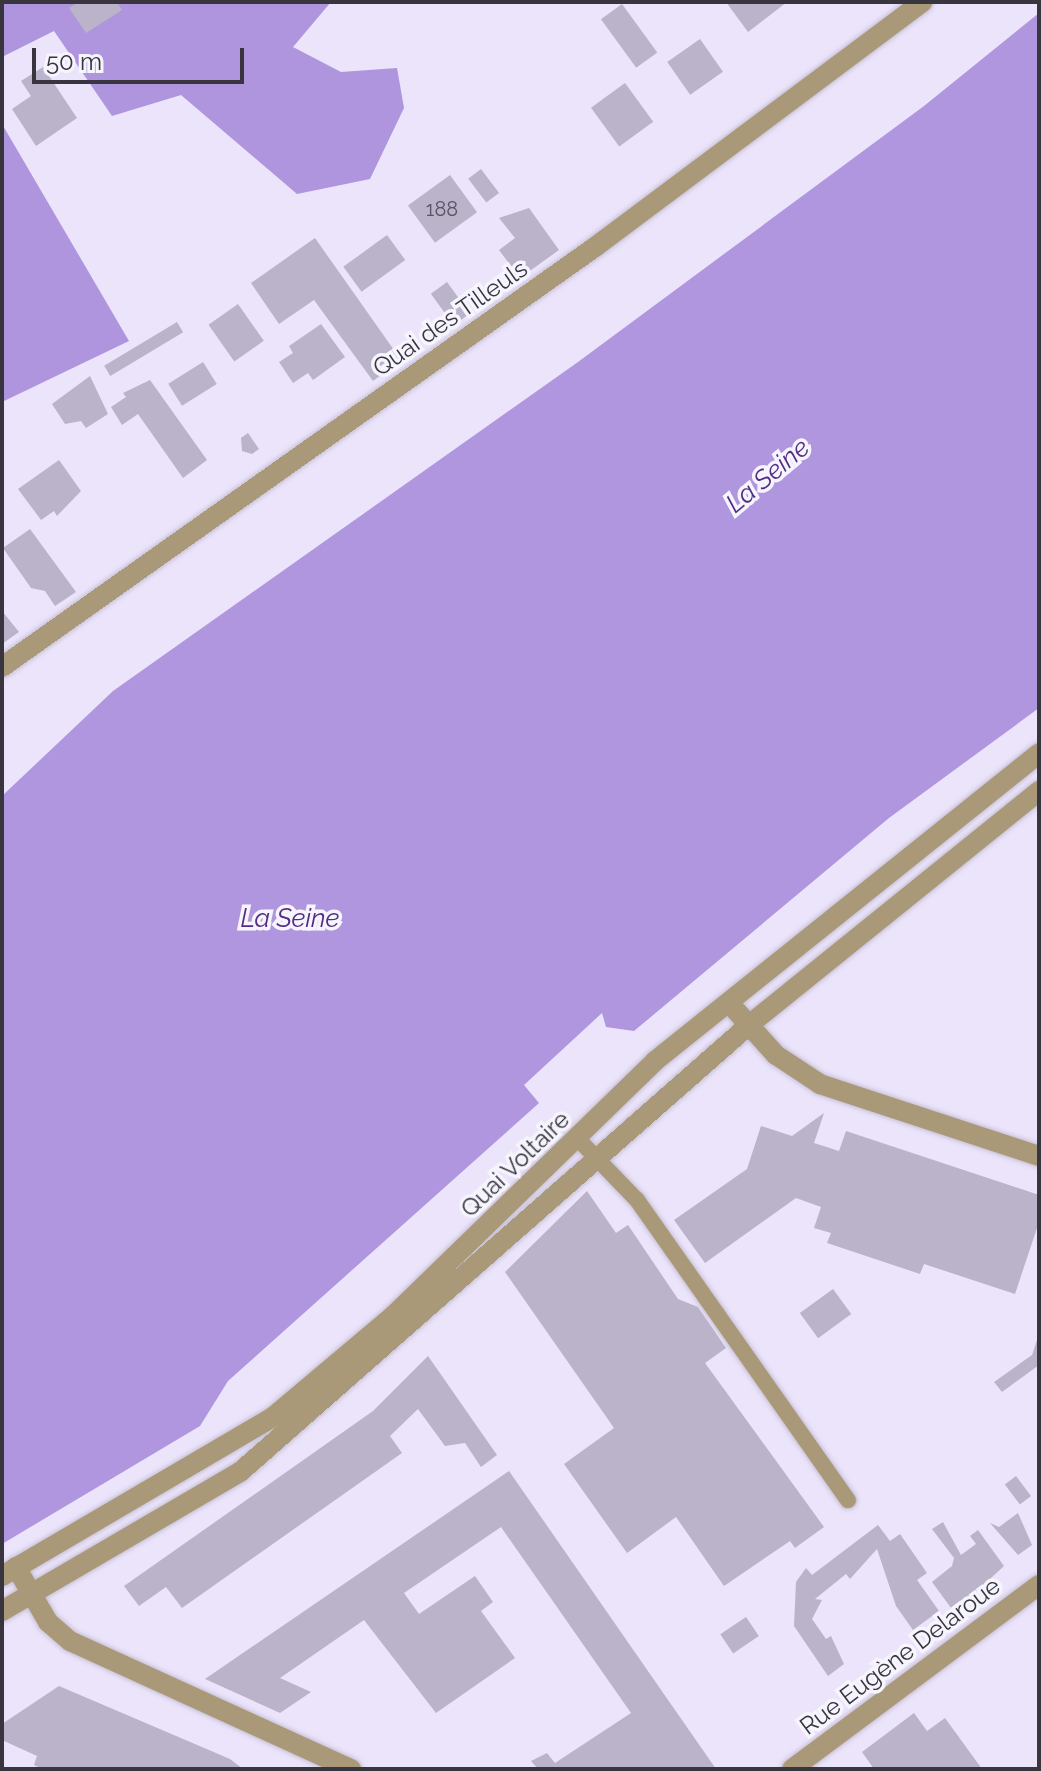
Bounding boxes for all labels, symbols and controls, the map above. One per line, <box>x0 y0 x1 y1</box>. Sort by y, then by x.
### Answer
scale bar <box>36 32 248 82</box>
text: 50 m <box>46 47 102 76</box>
house number: 188 <box>426 197 458 221</box>
street label: Quai des Tilleuls <box>367 254 533 382</box>
water label: La Seine <box>720 432 816 520</box>
water label: La Seine <box>240 903 340 935</box>
street label: Quai Voltaire <box>454 1105 576 1223</box>
street label: Rue Eugène Delaroue <box>794 1571 1006 1741</box>

